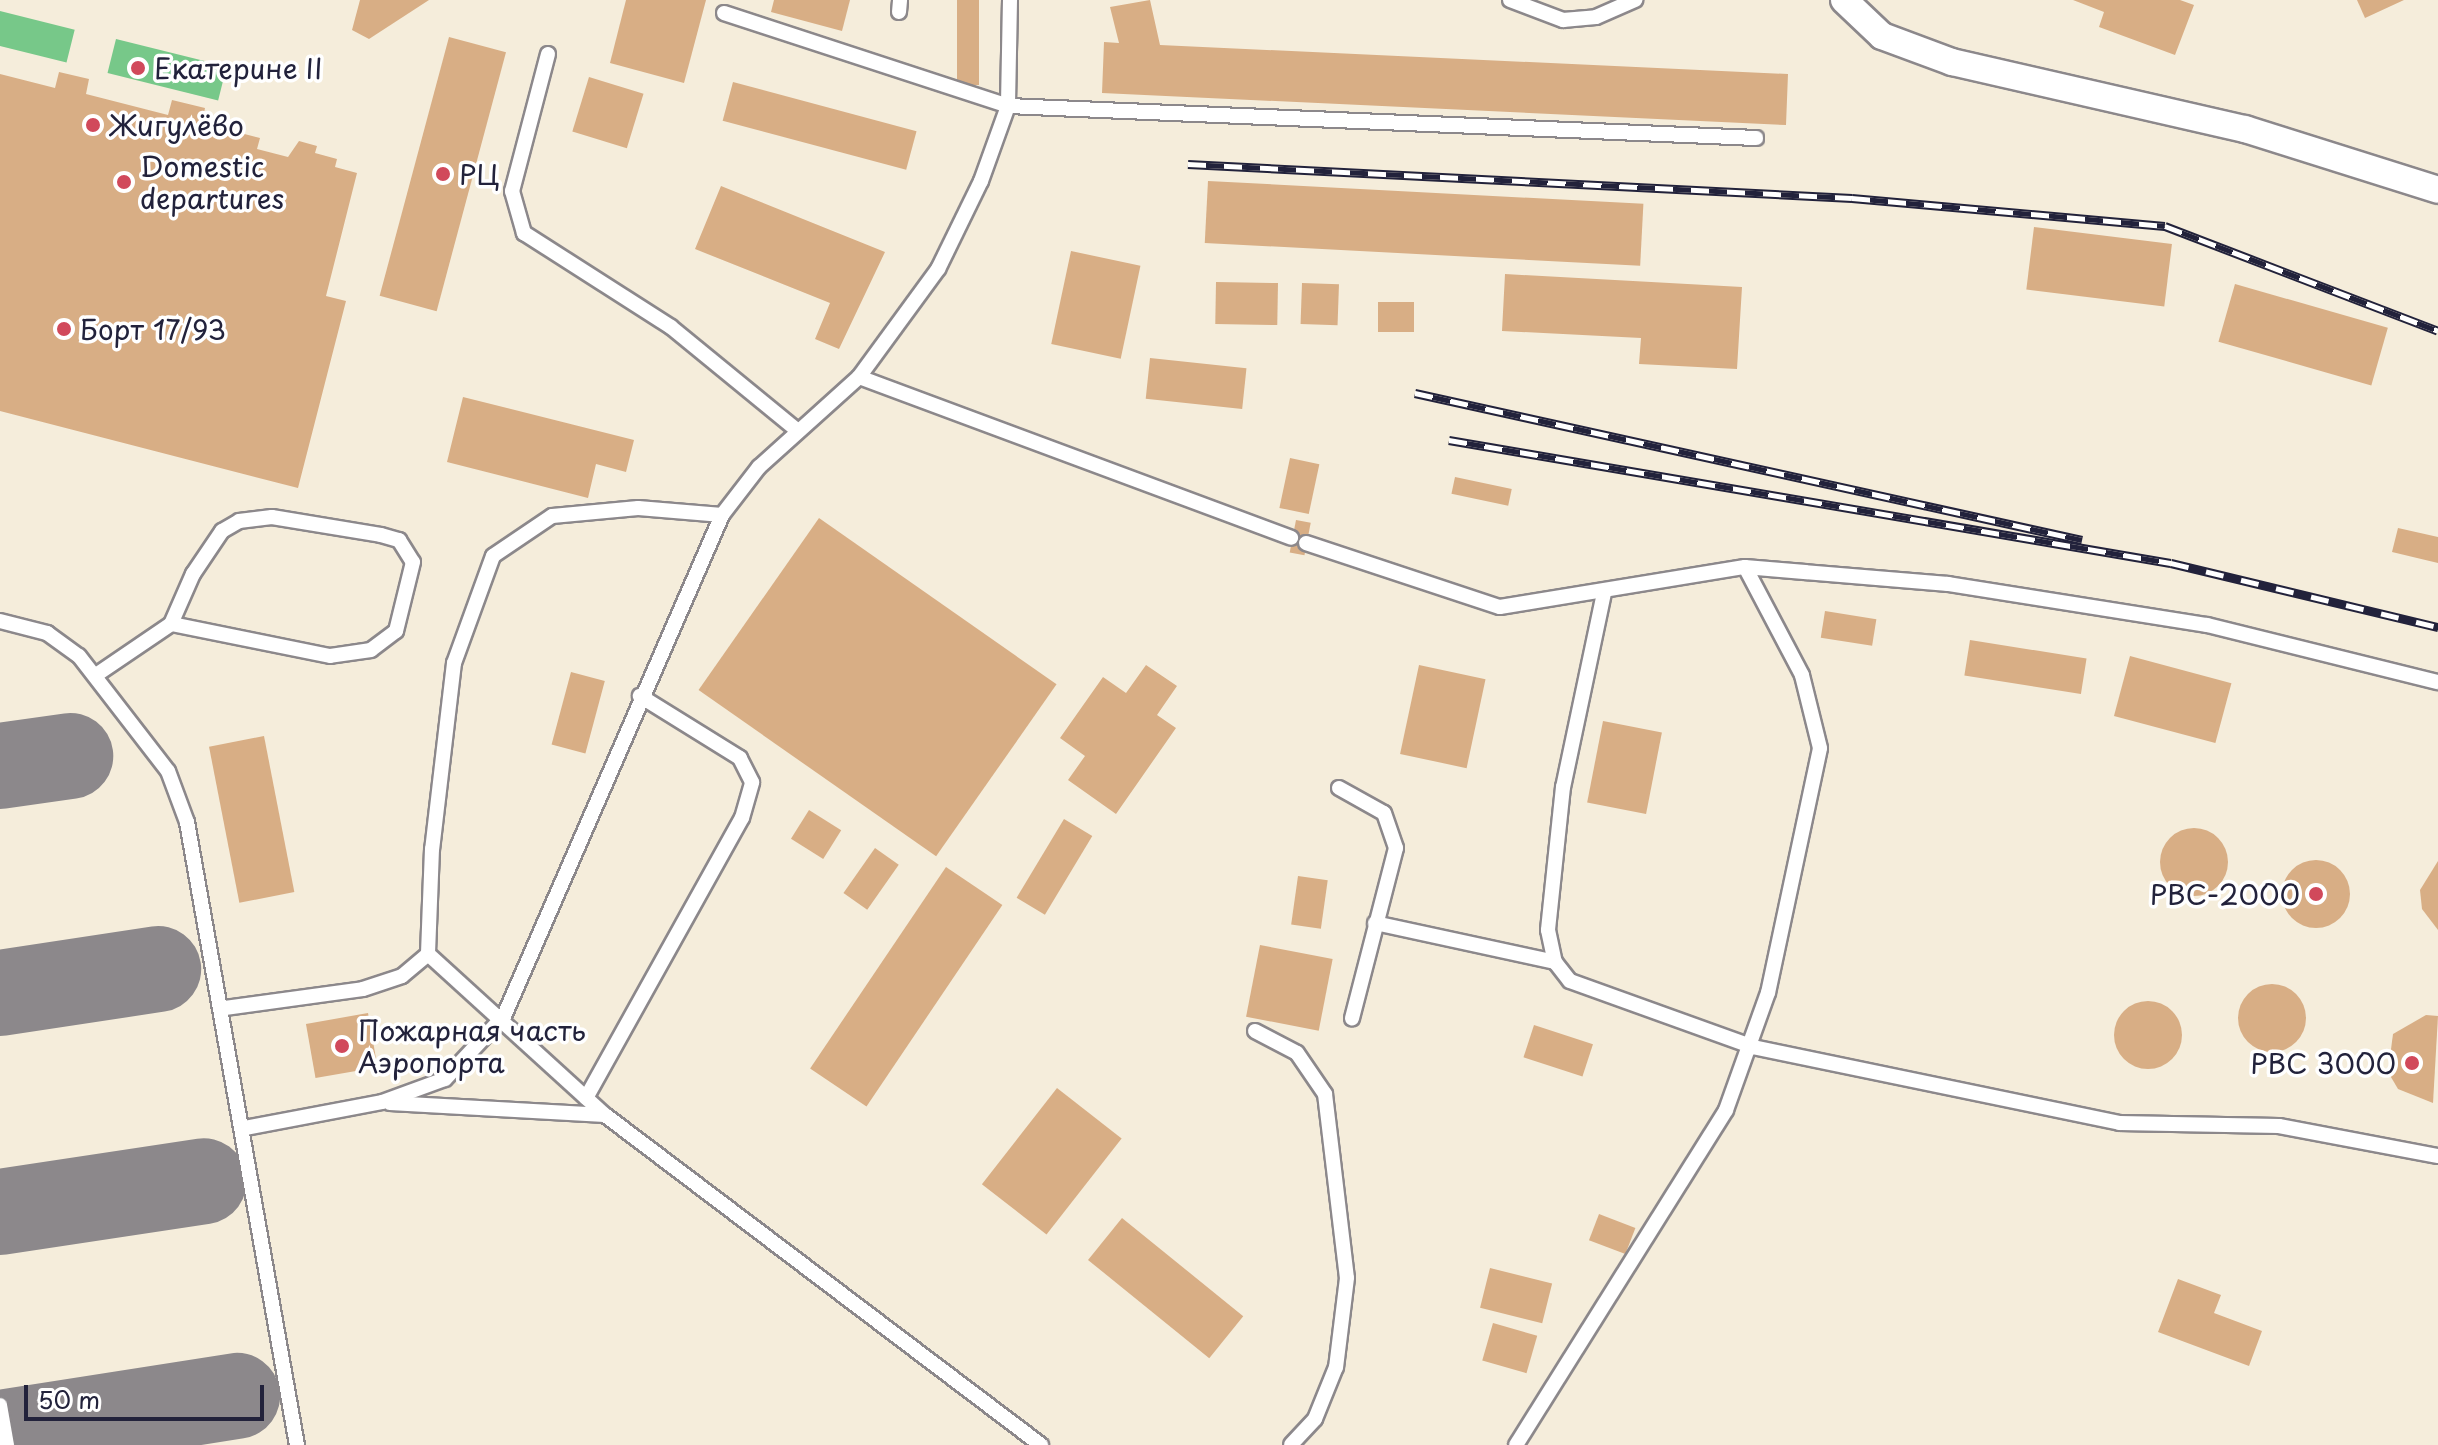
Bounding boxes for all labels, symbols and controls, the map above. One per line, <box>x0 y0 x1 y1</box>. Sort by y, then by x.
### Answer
place label: Екатерине II <box>154 51 325 85</box>
marker: Екатерине II <box>129 59 147 77</box>
place label: Жигулёво <box>109 108 244 142</box>
marker: Жигулёво <box>84 116 102 134</box>
place label: Domestic departures <box>140 149 284 215</box>
place label: РЦ <box>459 157 500 191</box>
marker: РЦ <box>434 165 452 183</box>
marker: Domestic departures <box>115 173 133 191</box>
place label: Борт 17/93 <box>80 312 226 346</box>
marker: Борт 17/93 <box>55 320 73 338</box>
place label: РВС-2000 <box>2150 877 2300 911</box>
marker: РВС-2000 <box>2307 885 2325 903</box>
place label: Пожарная часть Аэропорта <box>358 1013 586 1079</box>
marker: Пожарная часть Аэропорта <box>333 1037 351 1055</box>
place label: РВС 3000 <box>2250 1046 2396 1080</box>
marker: РВС 3000 <box>2403 1054 2421 1072</box>
scale bar <box>28 1369 268 1419</box>
text: 50 m <box>38 1381 100 1417</box>

